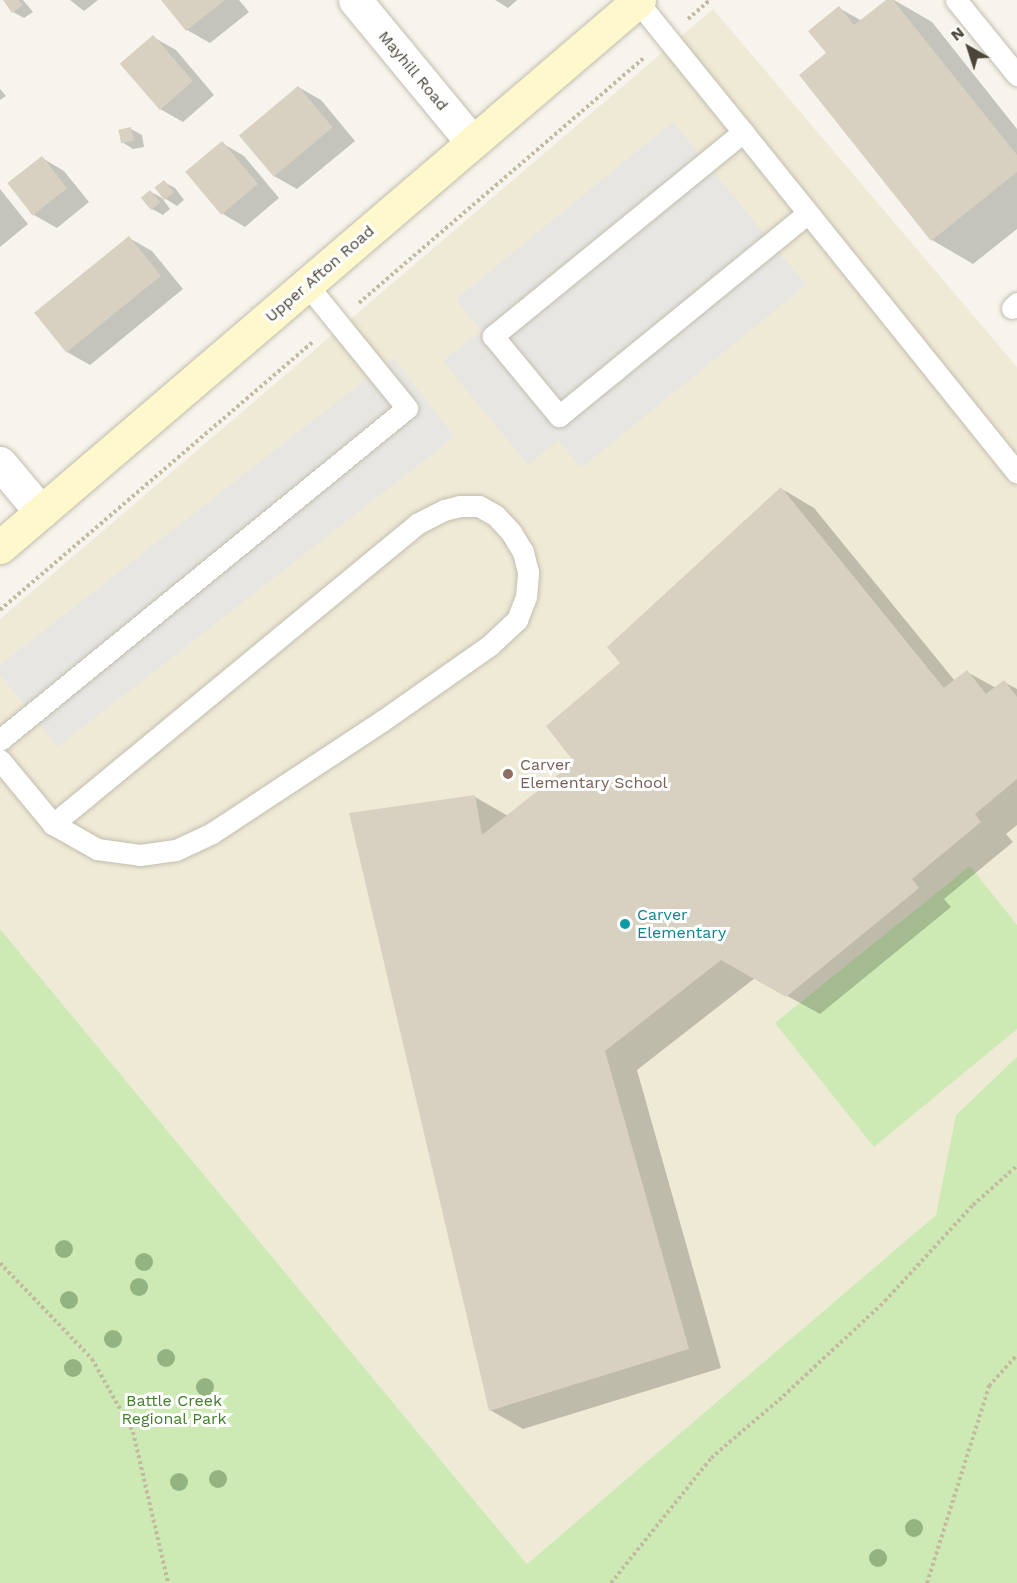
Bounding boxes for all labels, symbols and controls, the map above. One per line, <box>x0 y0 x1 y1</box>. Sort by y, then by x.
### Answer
north arrow <box>939 18 999 78</box>
text: N <box>947 23 968 45</box>
street label: Mayhill Road <box>374 27 452 115</box>
street label: Upper Afton Road <box>261 221 379 327</box>
place label: Carver Elementary School <box>520 755 668 793</box>
marker: Carver Elementary School <box>501 767 515 781</box>
place label: Carver Elementary <box>637 905 726 943</box>
marker: Carver Elementary <box>618 917 632 931</box>
park label: Battle Creek Regional Park <box>121 1391 227 1429</box>

